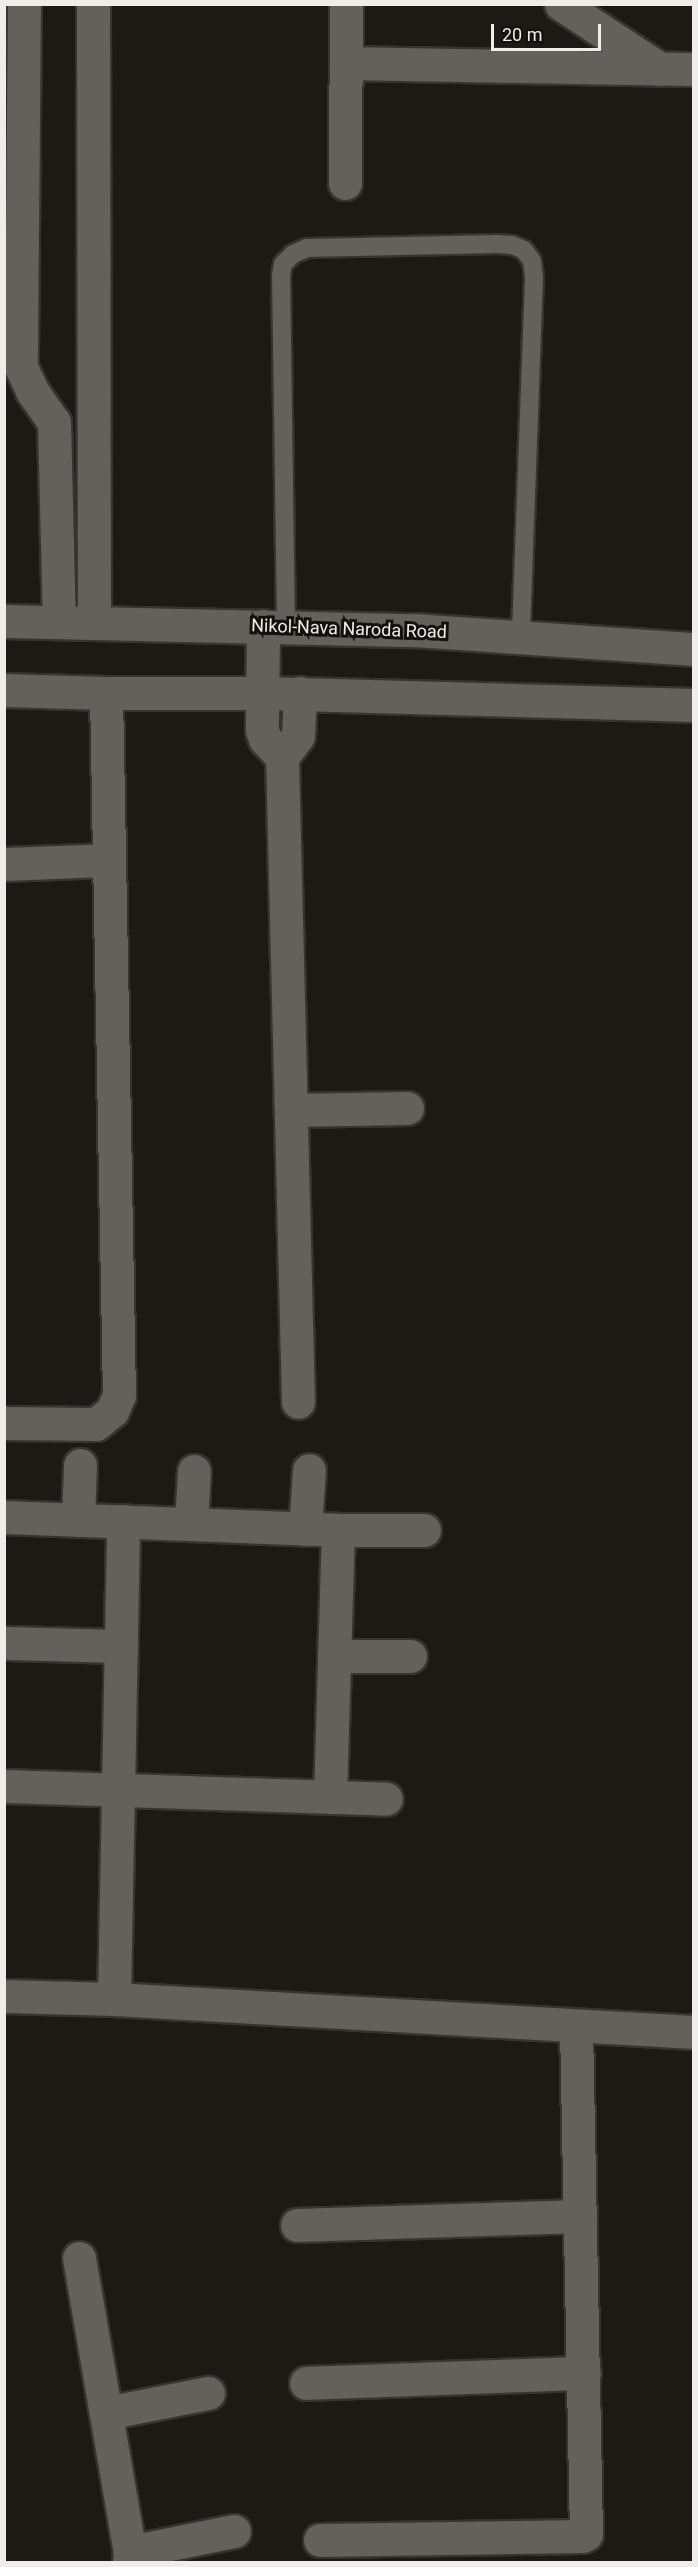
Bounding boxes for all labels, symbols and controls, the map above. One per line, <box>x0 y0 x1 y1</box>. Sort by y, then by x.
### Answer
scale bar <box>494 12 604 50</box>
text: 20 m <box>502 24 542 45</box>
street label: Nikol-Nava Naroda Road <box>251 615 447 643</box>

